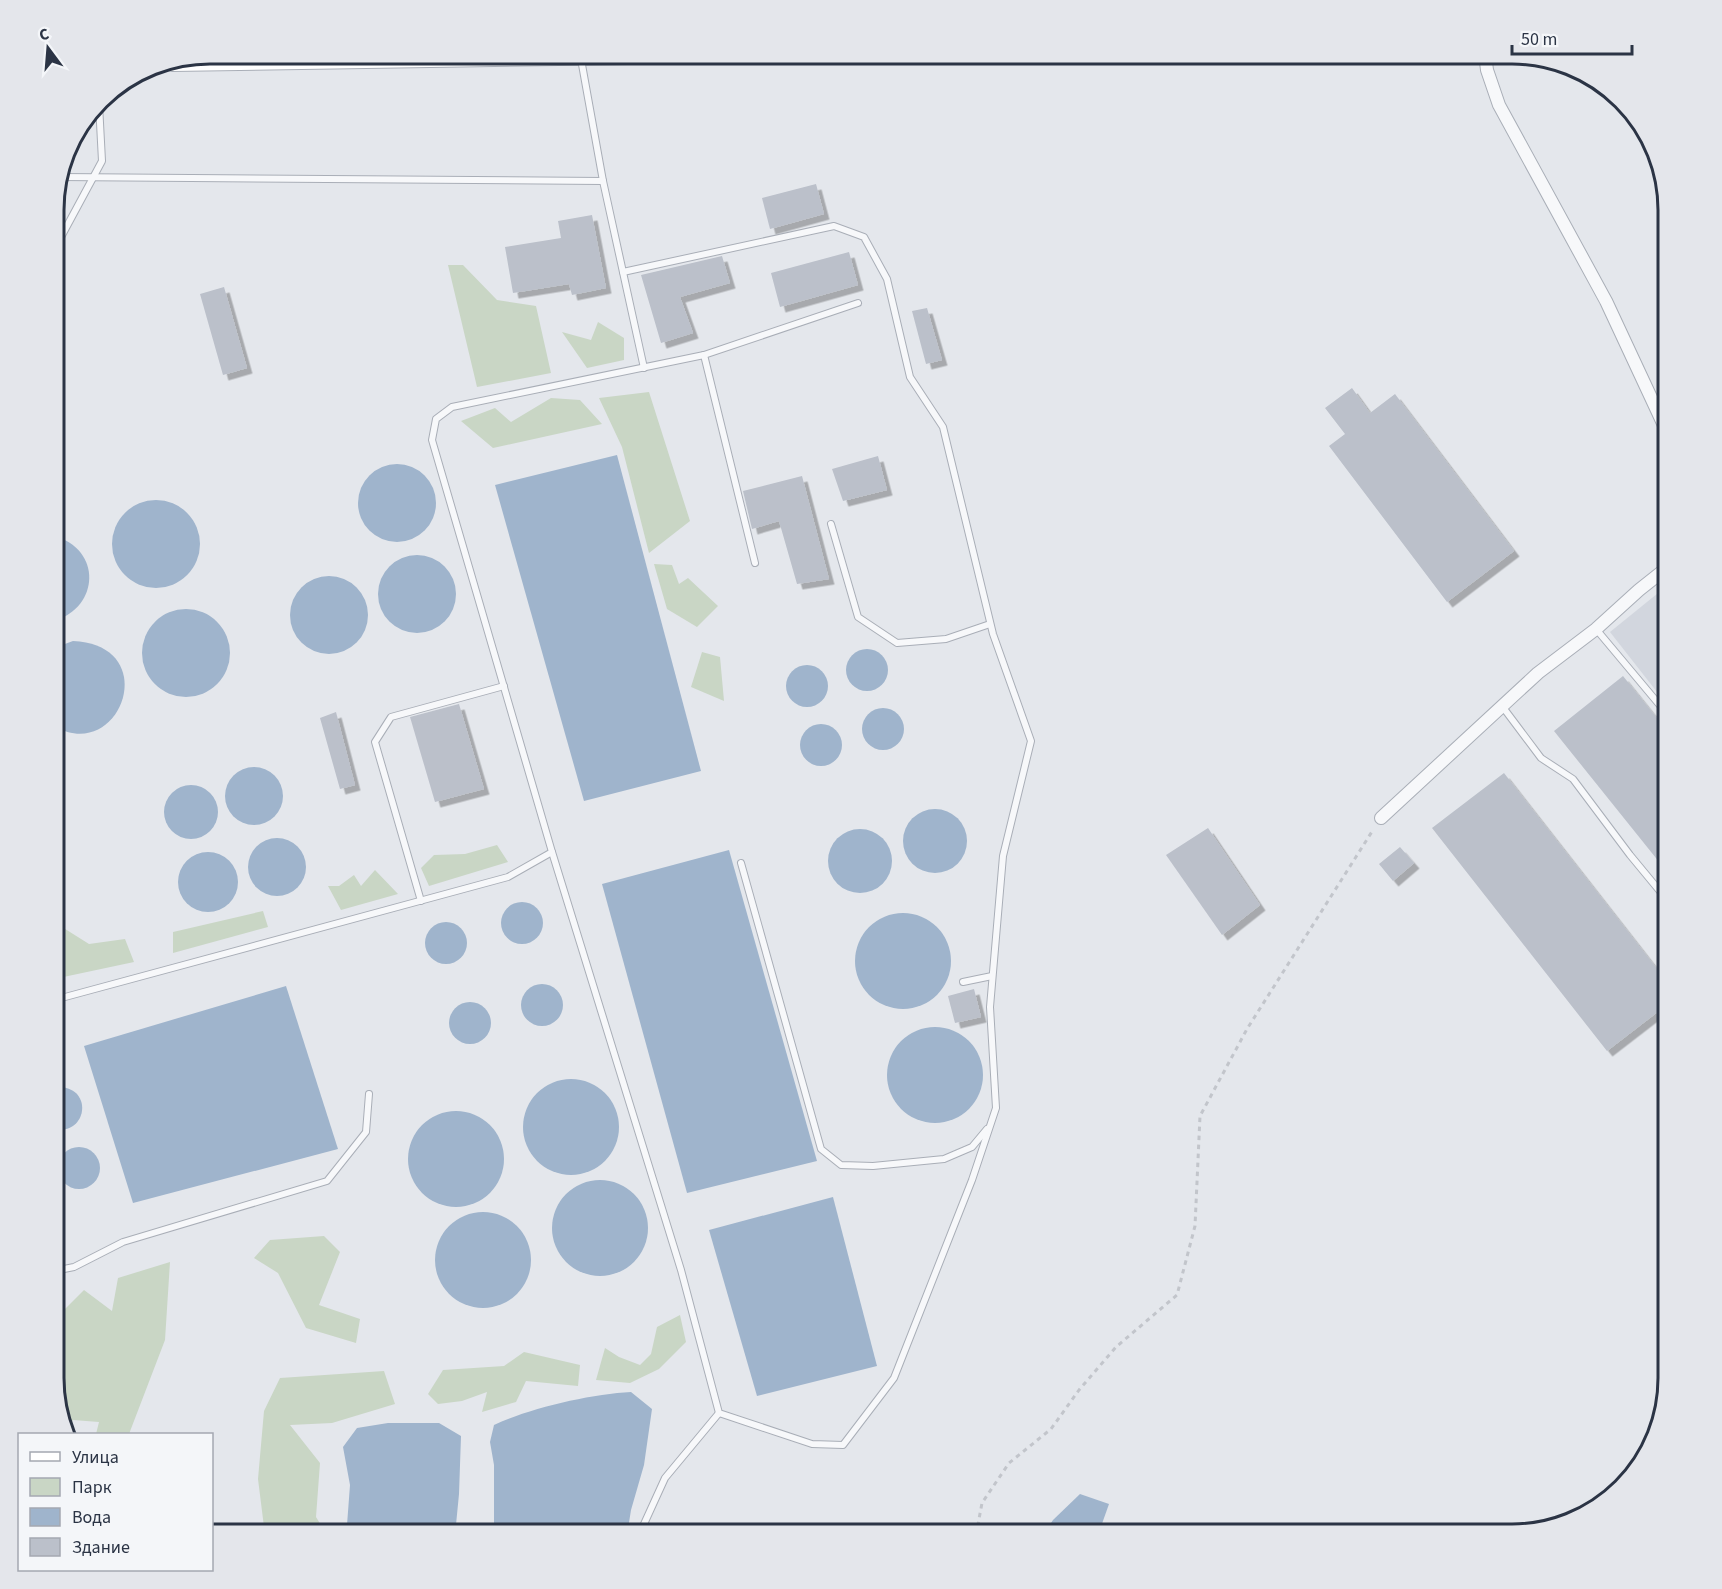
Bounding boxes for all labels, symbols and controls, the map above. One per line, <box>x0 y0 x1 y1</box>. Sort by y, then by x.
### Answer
north arrow <box>18 18 78 78</box>
scale bar <box>1512 18 1632 56</box>
text: С <box>37 23 52 46</box>
text: 50 m <box>1521 27 1557 52</box>
legend <box>18 1433 213 1571</box>
text: Улица <box>72 1445 119 1470</box>
text: Парк <box>72 1475 112 1500</box>
text: Вода <box>72 1505 111 1530</box>
text: Здание <box>72 1535 130 1560</box>

